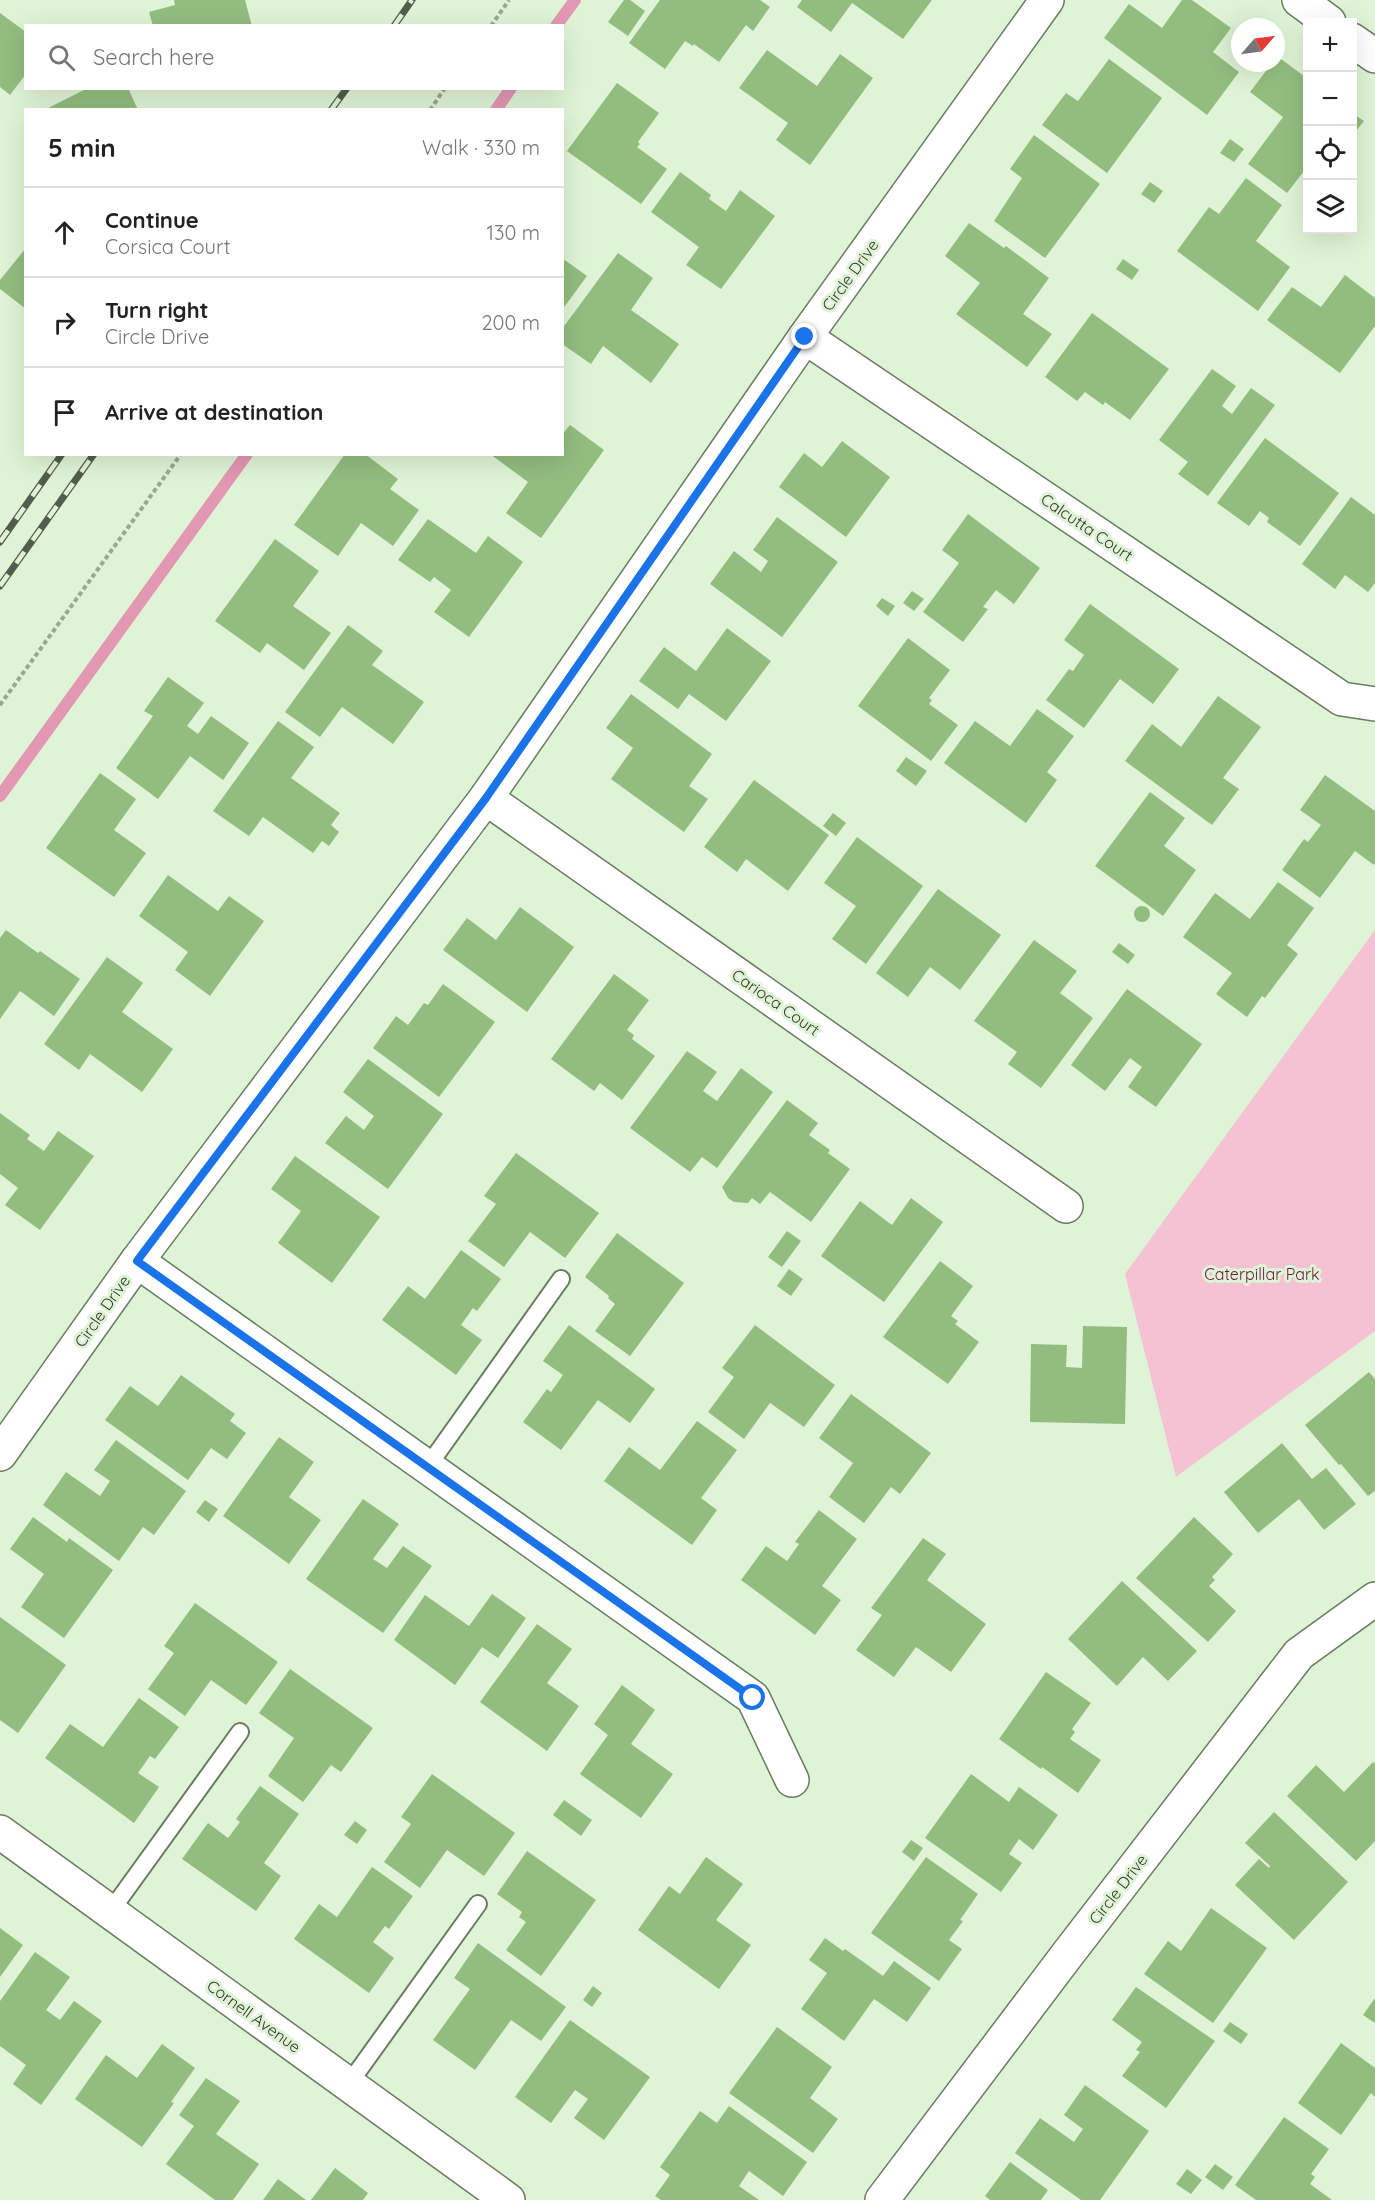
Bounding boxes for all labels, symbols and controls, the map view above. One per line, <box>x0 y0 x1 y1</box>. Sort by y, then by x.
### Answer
north arrow <box>1231 18 1285 72</box>
map controls <box>1303 18 1357 234</box>
button: + <box>1303 18 1357 72</box>
search box <box>24 24 564 90</box>
icon: search <box>45 41 78 74</box>
text: Search here <box>93 43 214 71</box>
button: − <box>1303 72 1357 126</box>
button: locate <box>1303 126 1357 180</box>
text: 5 min <box>48 131 116 164</box>
text: Walk · 330 m <box>422 135 540 160</box>
button: layers <box>1303 180 1357 234</box>
text: Continue <box>105 206 199 234</box>
icon: ahead <box>48 216 81 249</box>
text: 130 m <box>487 220 540 245</box>
text: Corsica Court <box>105 234 230 259</box>
street label: Circle Drive <box>817 235 883 315</box>
text: Turn right <box>105 296 209 324</box>
icon: right <box>48 306 81 339</box>
text: 200 m <box>481 310 540 335</box>
route end <box>791 323 817 349</box>
text: Circle Drive <box>105 324 209 349</box>
icon: arrive <box>48 396 81 429</box>
text: Arrive at destination <box>105 398 323 426</box>
street label: Calcutta Court <box>1037 489 1137 565</box>
street label: Carioca Court <box>728 964 824 1040</box>
park label: Caterpillar Park <box>1204 1264 1320 1284</box>
street label: Circle Drive <box>70 1271 134 1351</box>
route start <box>739 1684 765 1710</box>
street label: Circle Drive <box>1084 1850 1152 1928</box>
street label: Cornell Avenue <box>203 1975 305 2057</box>

